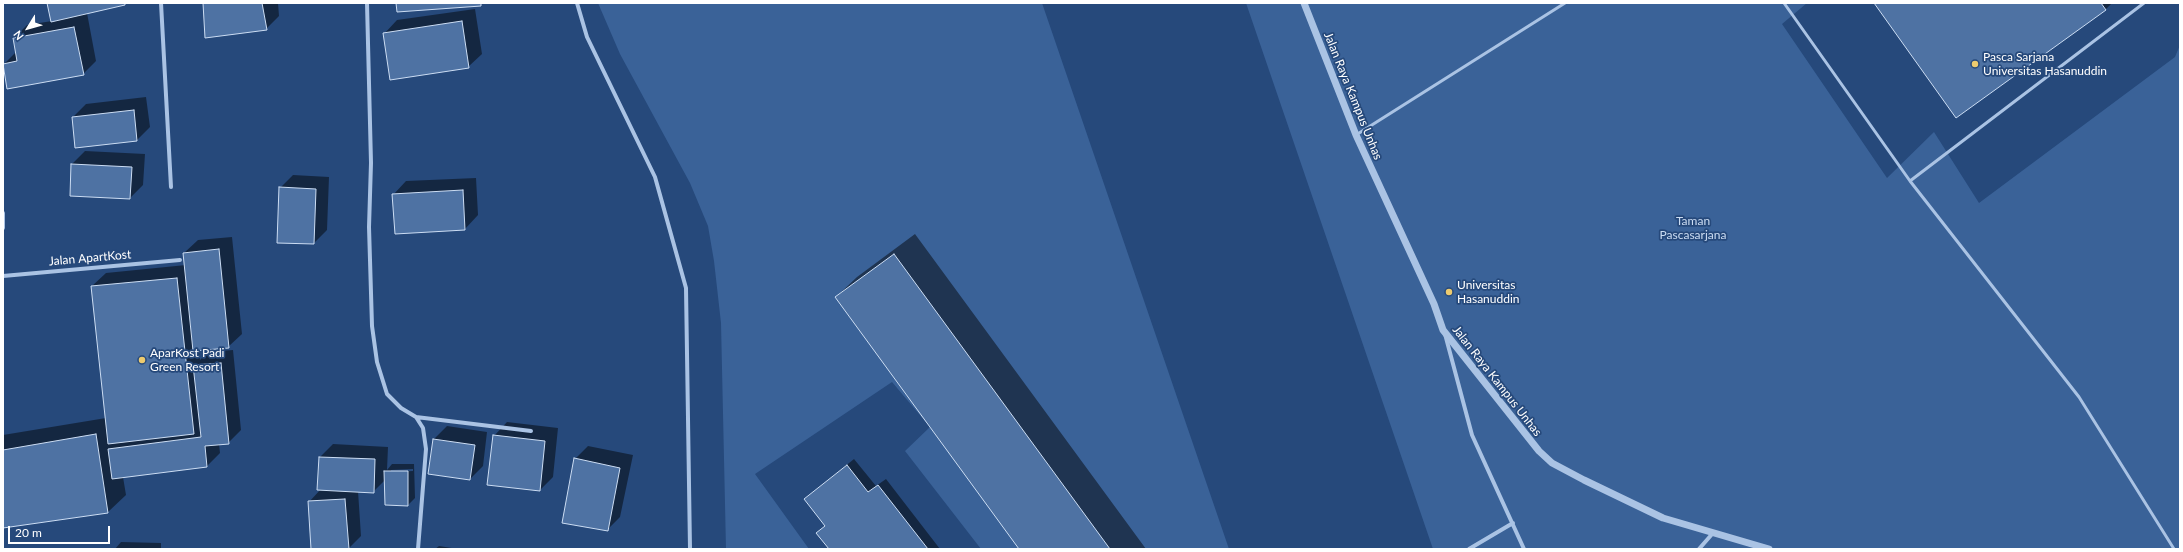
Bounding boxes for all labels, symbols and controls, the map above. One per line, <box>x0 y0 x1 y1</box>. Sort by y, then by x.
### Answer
north arrow <box>8 8 48 48</box>
text: N <box>10 28 26 43</box>
street label: Jalan Raya Kampus Unhas <box>1321 30 1385 162</box>
place label: Pasca Sarjana Universitas Hasanuddin <box>1983 50 2107 78</box>
marker: Pasca Sarjana Universitas Hasanuddin <box>1970 59 1980 69</box>
park label: Taman Pascasarjana <box>1660 214 1726 242</box>
street label: Jalan ApartKost <box>48 247 132 269</box>
place label: Universitas Hasanuddin <box>1457 278 1520 306</box>
marker: Universitas Hasanuddin <box>1444 287 1454 297</box>
street label: Jalan Raya Kampus Unhas <box>1449 323 1545 439</box>
place label: AparKost Padi Green Resort <box>150 346 224 374</box>
marker: AparKost Padi Green Resort <box>137 355 147 365</box>
scale bar <box>10 518 112 544</box>
text: 20 m <box>15 525 42 540</box>

